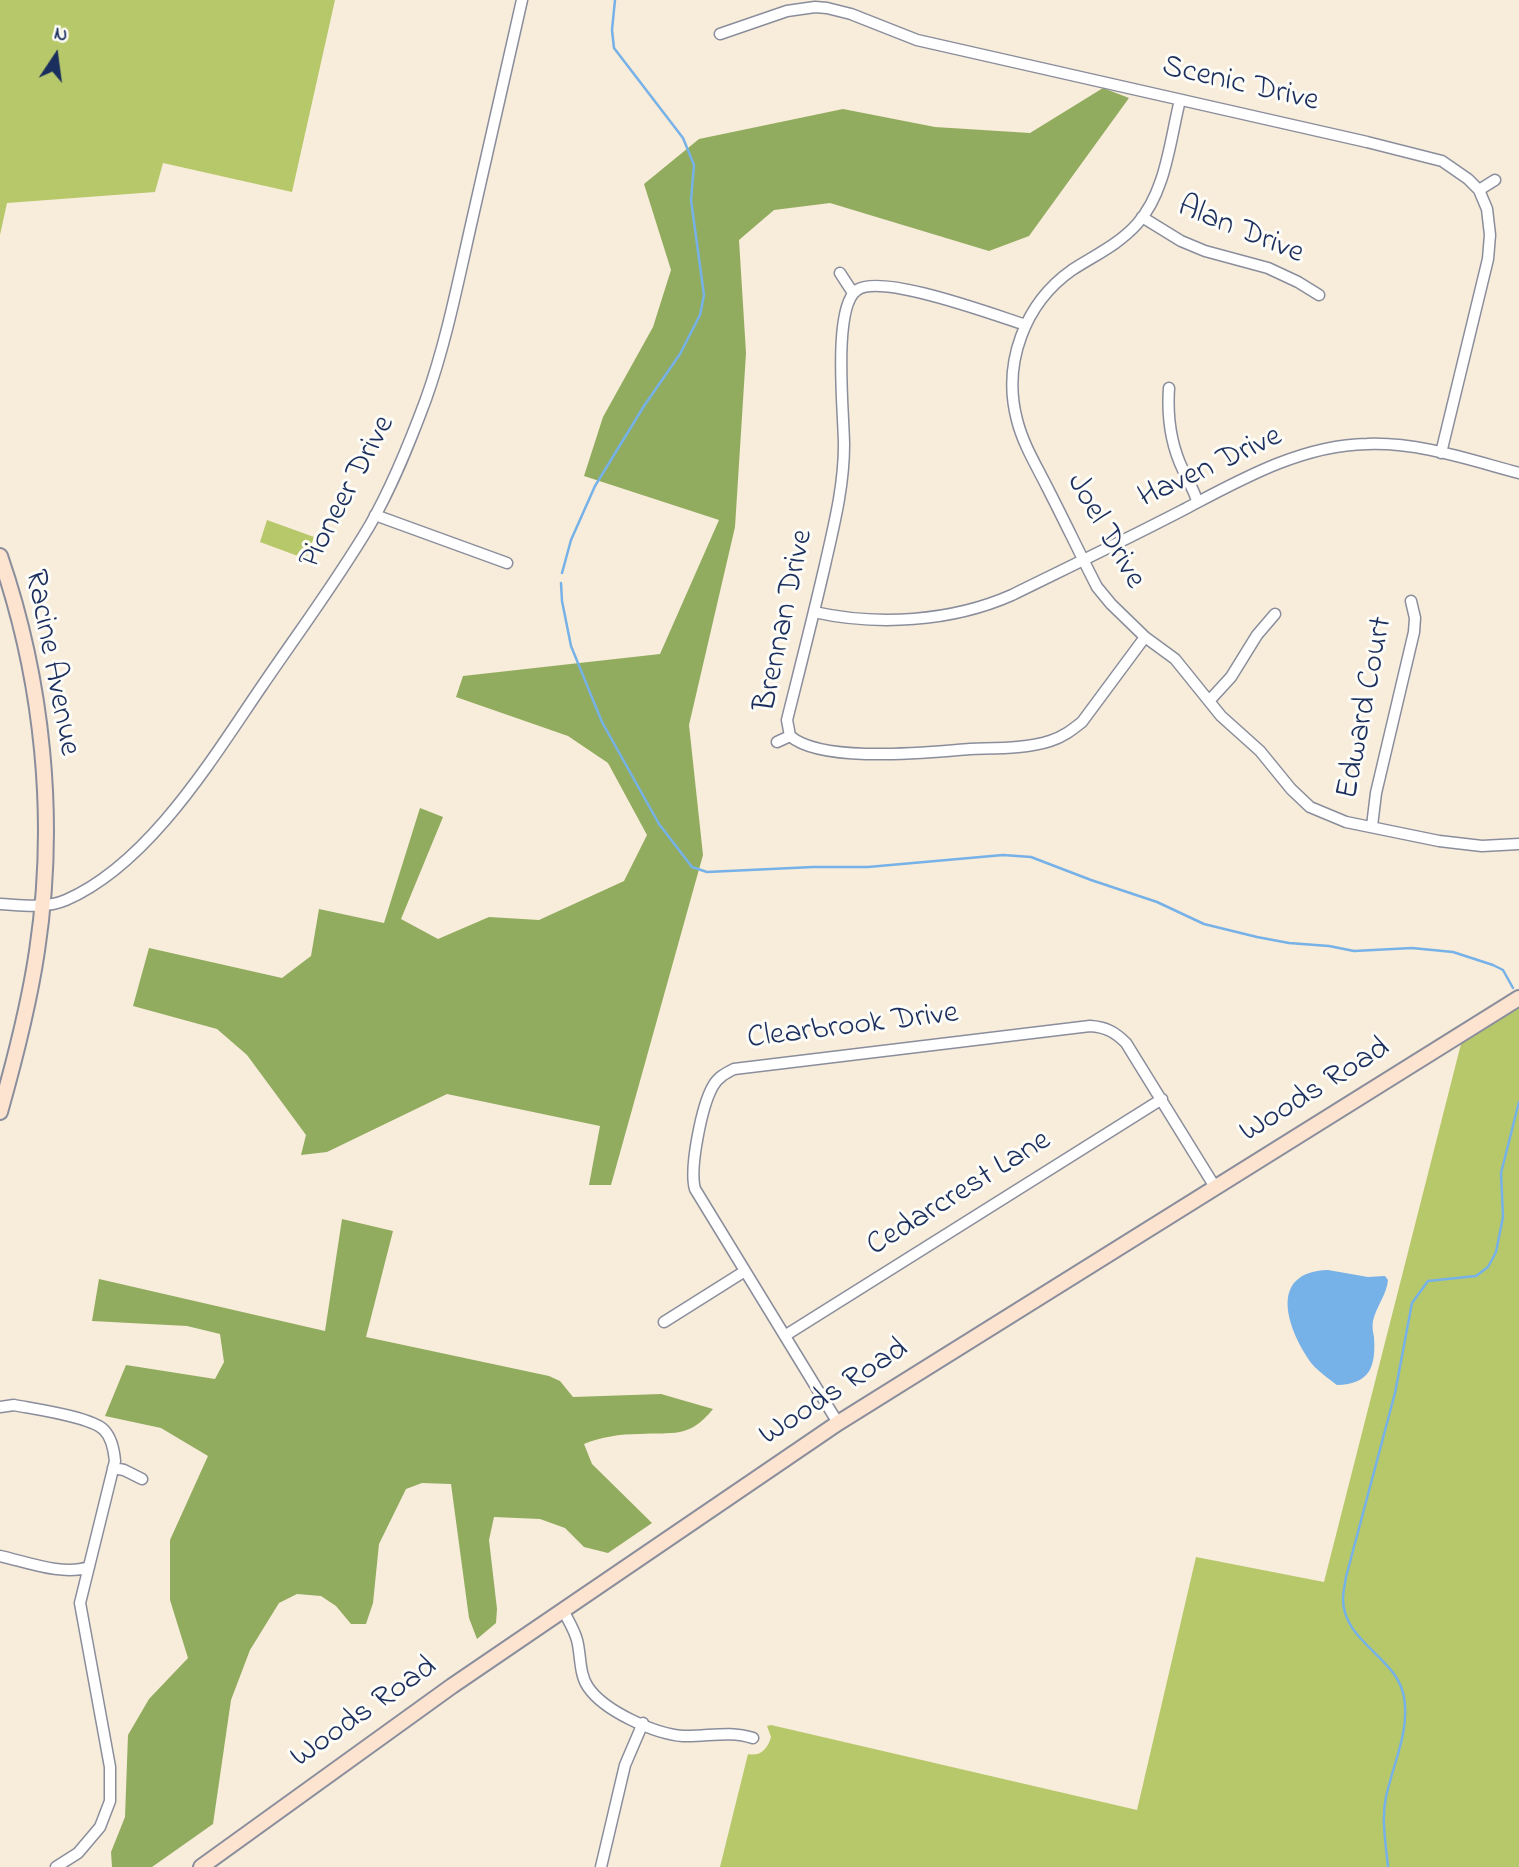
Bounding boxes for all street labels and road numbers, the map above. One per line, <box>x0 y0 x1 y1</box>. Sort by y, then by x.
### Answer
street label: Scenic Drive <box>1158 49 1322 123</box>
street label: Alan Drive <box>1171 189 1309 275</box>
street label: Pioneer Drive <box>293 410 405 576</box>
street label: Haven Drive <box>1133 419 1289 519</box>
street label: Joel Drive <box>1056 468 1152 596</box>
street label: Brennan Drive <box>748 526 824 716</box>
street label: Racine Avenue <box>13 567 87 759</box>
street label: Edward Court <box>1331 614 1403 802</box>
street label: Clearbrook Drive <box>745 996 961 1060</box>
street label: Woods Road <box>1234 1031 1398 1153</box>
street label: Cedarcrest Lane <box>861 1123 1059 1267</box>
street label: Woods Road <box>753 1332 917 1456</box>
street label: Woods Road <box>284 1650 446 1778</box>

